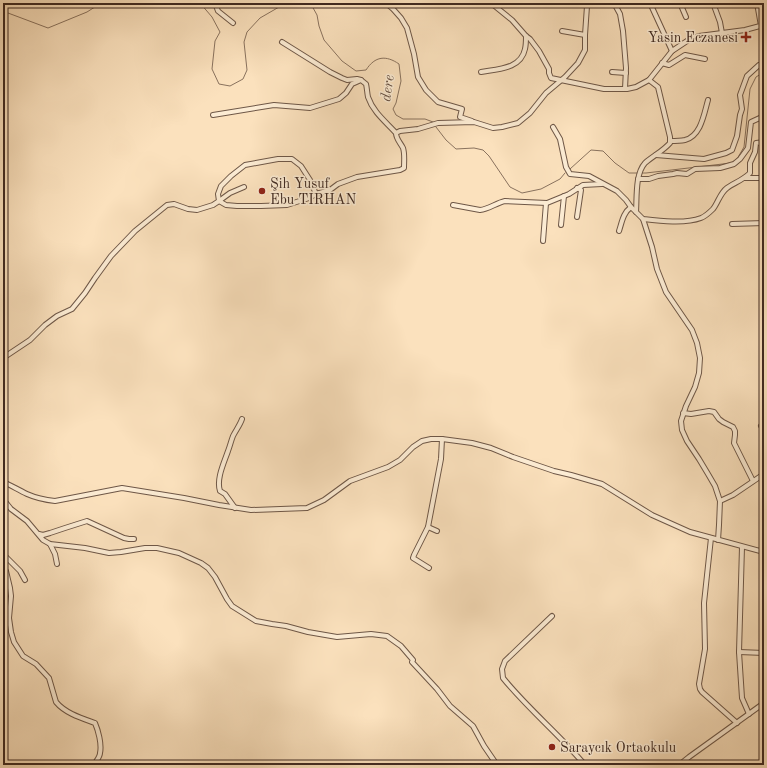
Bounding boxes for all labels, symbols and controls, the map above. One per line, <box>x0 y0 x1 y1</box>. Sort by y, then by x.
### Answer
place label: Yasin Eczanesi <box>648 31 738 45</box>
marker: Yasin Eczanesi <box>741 32 751 42</box>
water label: dere <box>379 74 398 102</box>
place label: Şih Yusuf Ebu TIRHAN <box>270 177 356 207</box>
marker: Şih Yusuf Ebu TIRHAN <box>257 186 267 196</box>
place label: Saraycık Ortaokulu <box>560 741 677 755</box>
marker: Saraycık Ortaokulu <box>547 742 557 752</box>

